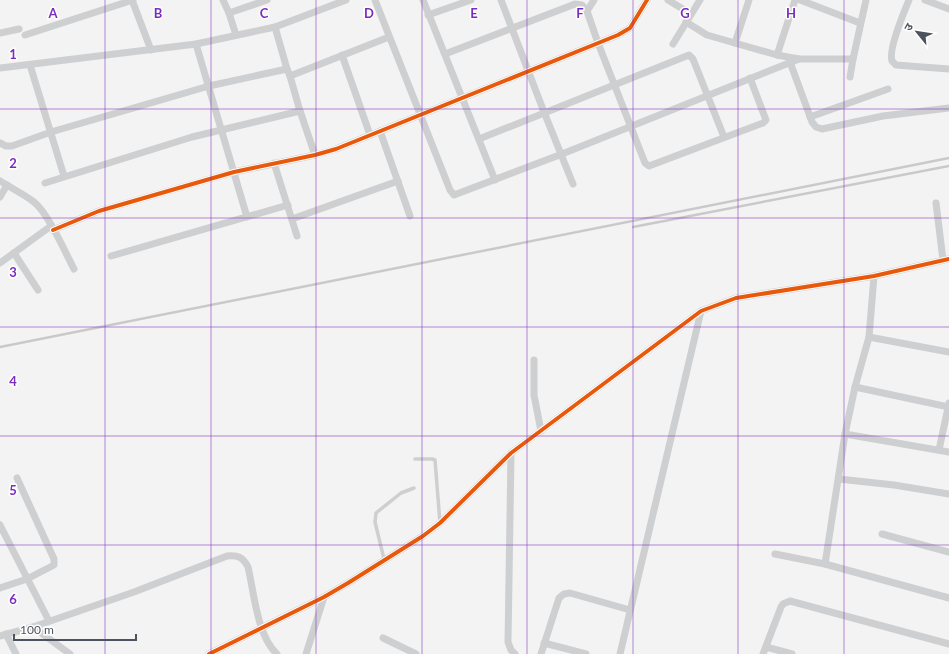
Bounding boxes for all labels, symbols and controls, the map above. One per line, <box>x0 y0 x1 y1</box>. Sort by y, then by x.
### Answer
text: A <box>47 5 58 21</box>
text: B <box>154 5 163 21</box>
text: C <box>260 5 269 21</box>
text: D <box>364 5 374 21</box>
text: E <box>470 5 478 21</box>
text: F <box>576 5 584 21</box>
text: G <box>680 5 690 21</box>
text: H <box>786 5 796 21</box>
north arrow <box>897 12 937 52</box>
text: उ <box>901 20 915 33</box>
text: 1 <box>9 46 17 62</box>
text: 2 <box>9 155 17 171</box>
text: 3 <box>9 264 17 280</box>
text: 4 <box>9 373 17 389</box>
text: 5 <box>9 482 17 498</box>
text: 6 <box>9 591 17 607</box>
scale bar <box>14 616 136 642</box>
text: 100 m <box>20 622 54 637</box>

